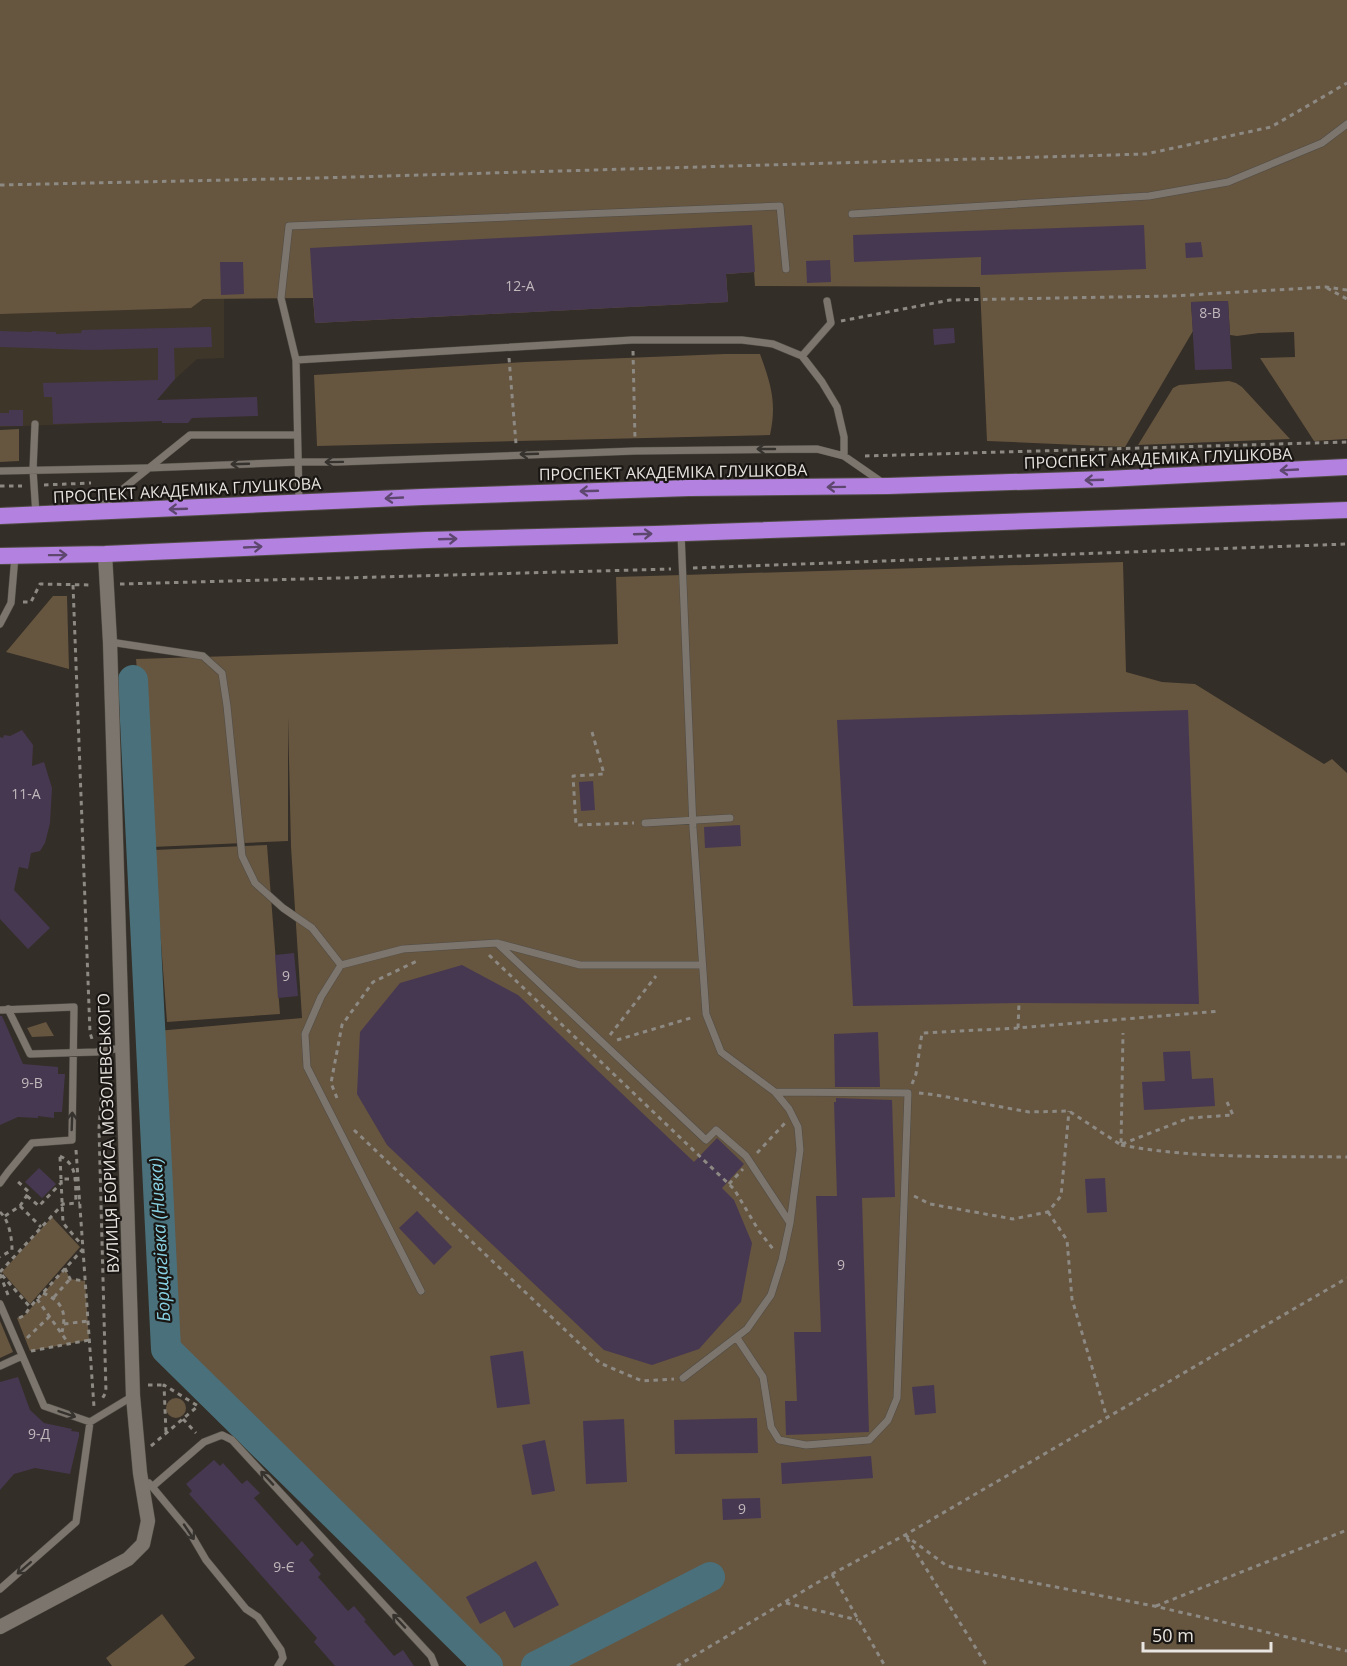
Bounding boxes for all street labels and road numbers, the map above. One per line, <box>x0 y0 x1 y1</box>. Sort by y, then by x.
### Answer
street label: ПРОСПЕКТ АКАДЕМІКА ГЛУШКОВА <box>1023 442 1293 474</box>
street label: ПРОСПЕКТ АКАДЕМІКА ГЛУШКОВА <box>539 459 808 485</box>
street label: ПРОСПЕКТ АКАДЕМІКА ГЛУШКОВА <box>52 472 322 508</box>
street label: ВУЛИЦЯ БОРИСА МОЗОЛЕВСЬКОГО <box>92 993 124 1273</box>

